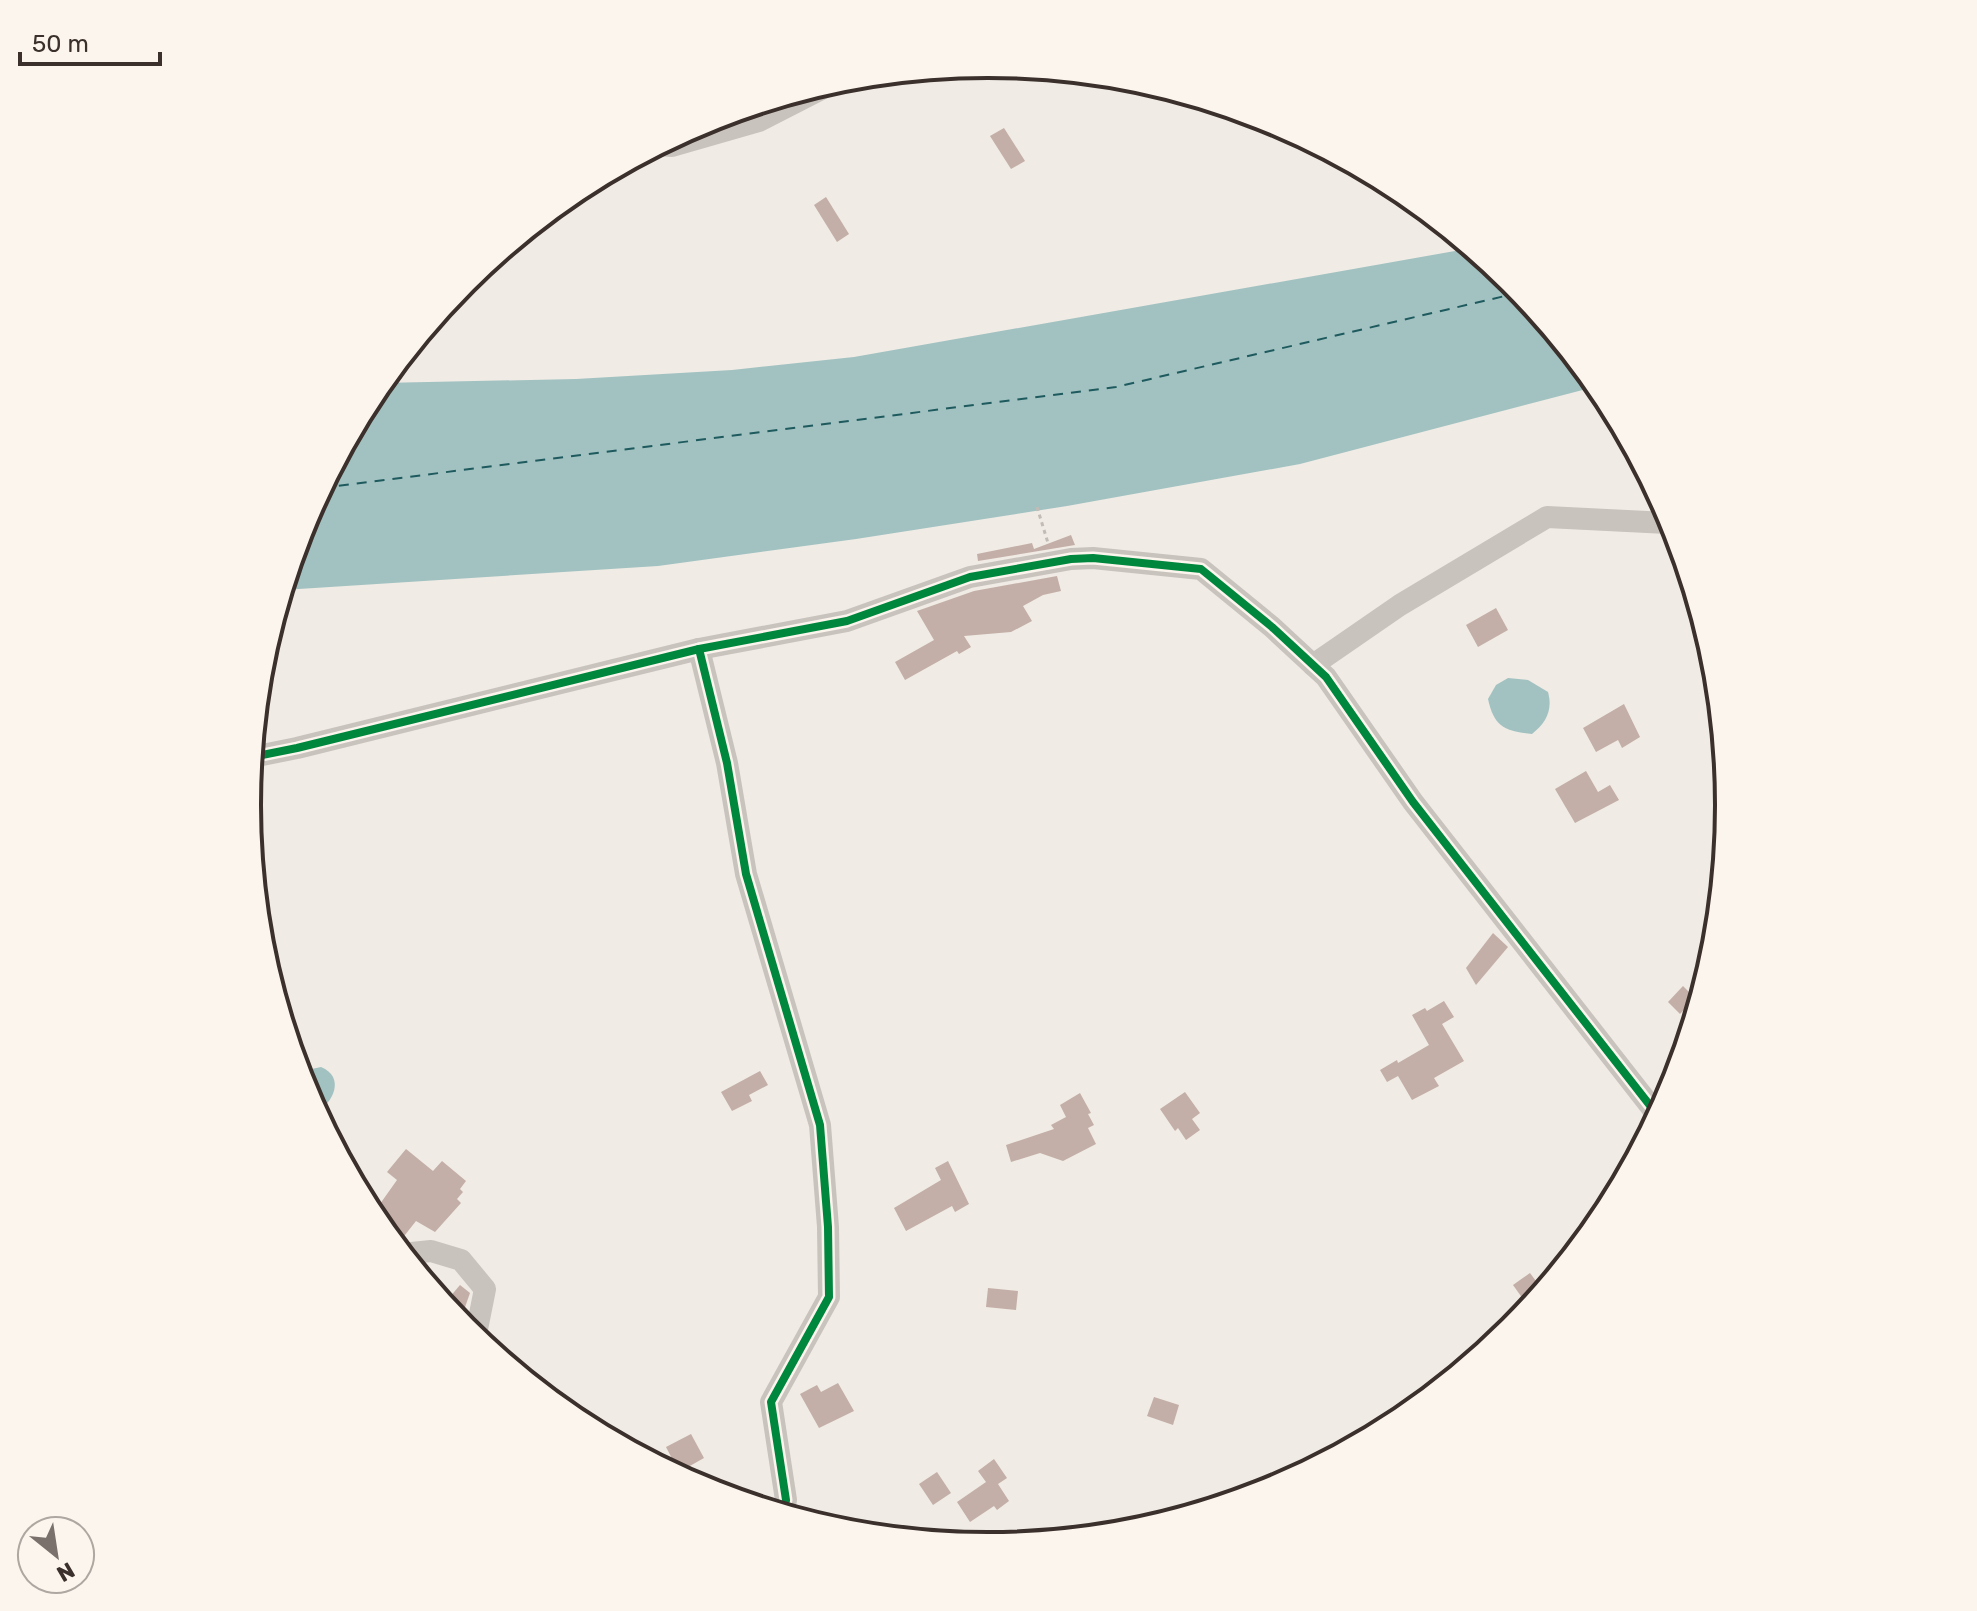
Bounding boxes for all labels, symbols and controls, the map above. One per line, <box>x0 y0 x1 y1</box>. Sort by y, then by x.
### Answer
scale bar <box>20 16 160 66</box>
text: 50 m <box>32 30 89 58</box>
north arrow <box>16 1515 96 1595</box>
text: N <box>52 1556 79 1588</box>

